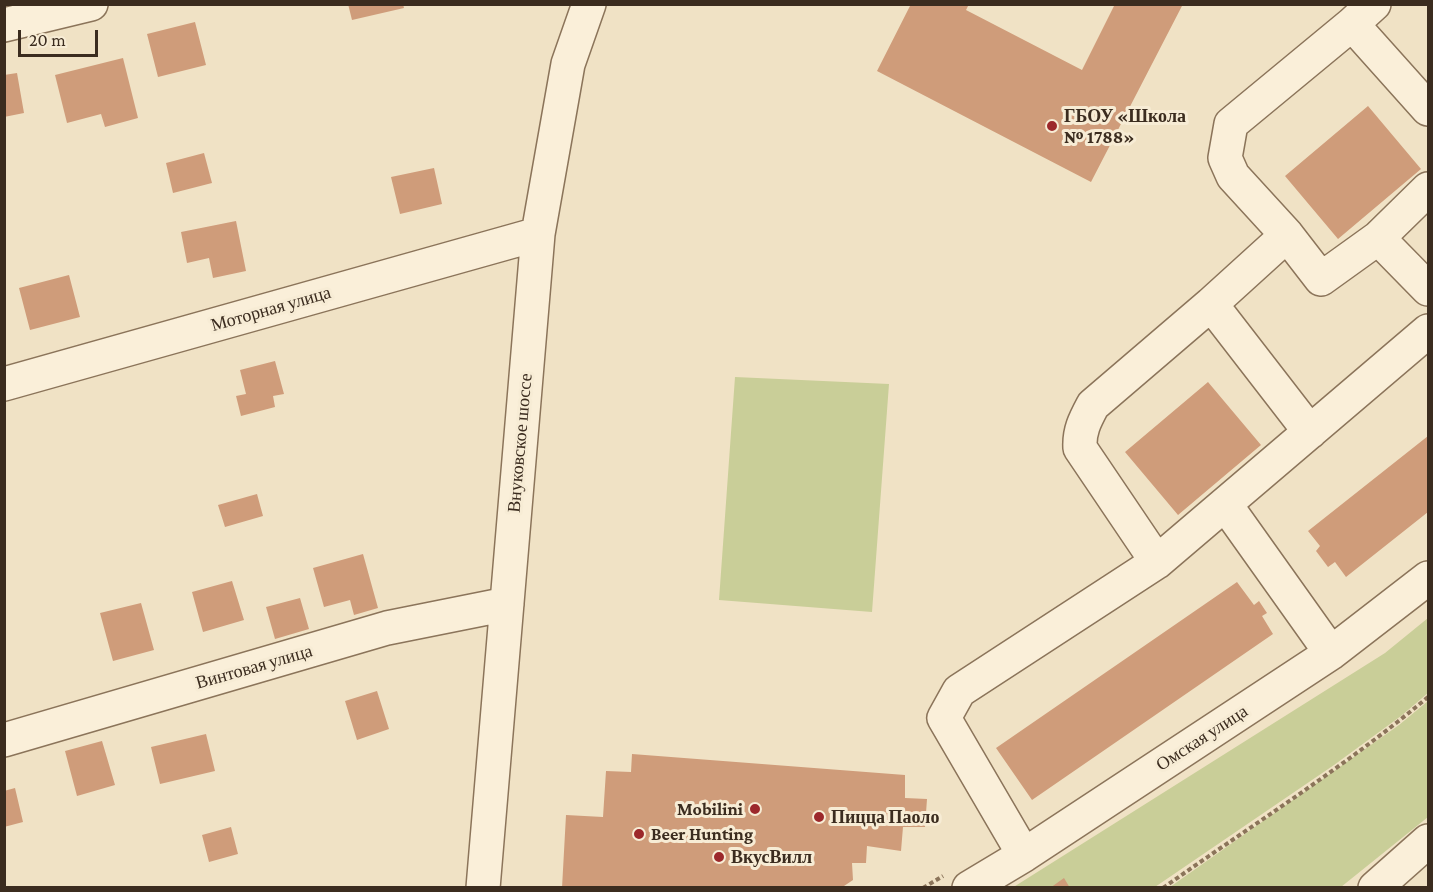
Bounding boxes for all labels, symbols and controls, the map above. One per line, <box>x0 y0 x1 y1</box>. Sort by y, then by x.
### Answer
scale bar <box>21 18 100 56</box>
text: 20 m <box>29 30 66 50</box>
place label: ГБОУ «Школа № 1788» <box>1064 105 1186 148</box>
marker: ГБОУ «Школа № 1788» <box>1045 119 1059 133</box>
street label: Моторная улица <box>209 282 333 336</box>
street label: Внуковское шоссе <box>503 372 537 514</box>
street label: Винтовая улица <box>193 640 315 694</box>
street label: Омская улица <box>1152 700 1252 776</box>
place label: Mobilini <box>677 798 743 820</box>
marker: Mobilini <box>748 802 762 816</box>
place label: Пицца Паоло <box>831 806 939 828</box>
marker: Пицца Паоло <box>812 810 826 824</box>
place label: Beer Hunting <box>651 823 753 845</box>
marker: Beer Hunting <box>632 827 646 841</box>
place label: ВкусВилл <box>731 846 812 868</box>
marker: ВкусВилл <box>712 850 726 864</box>

